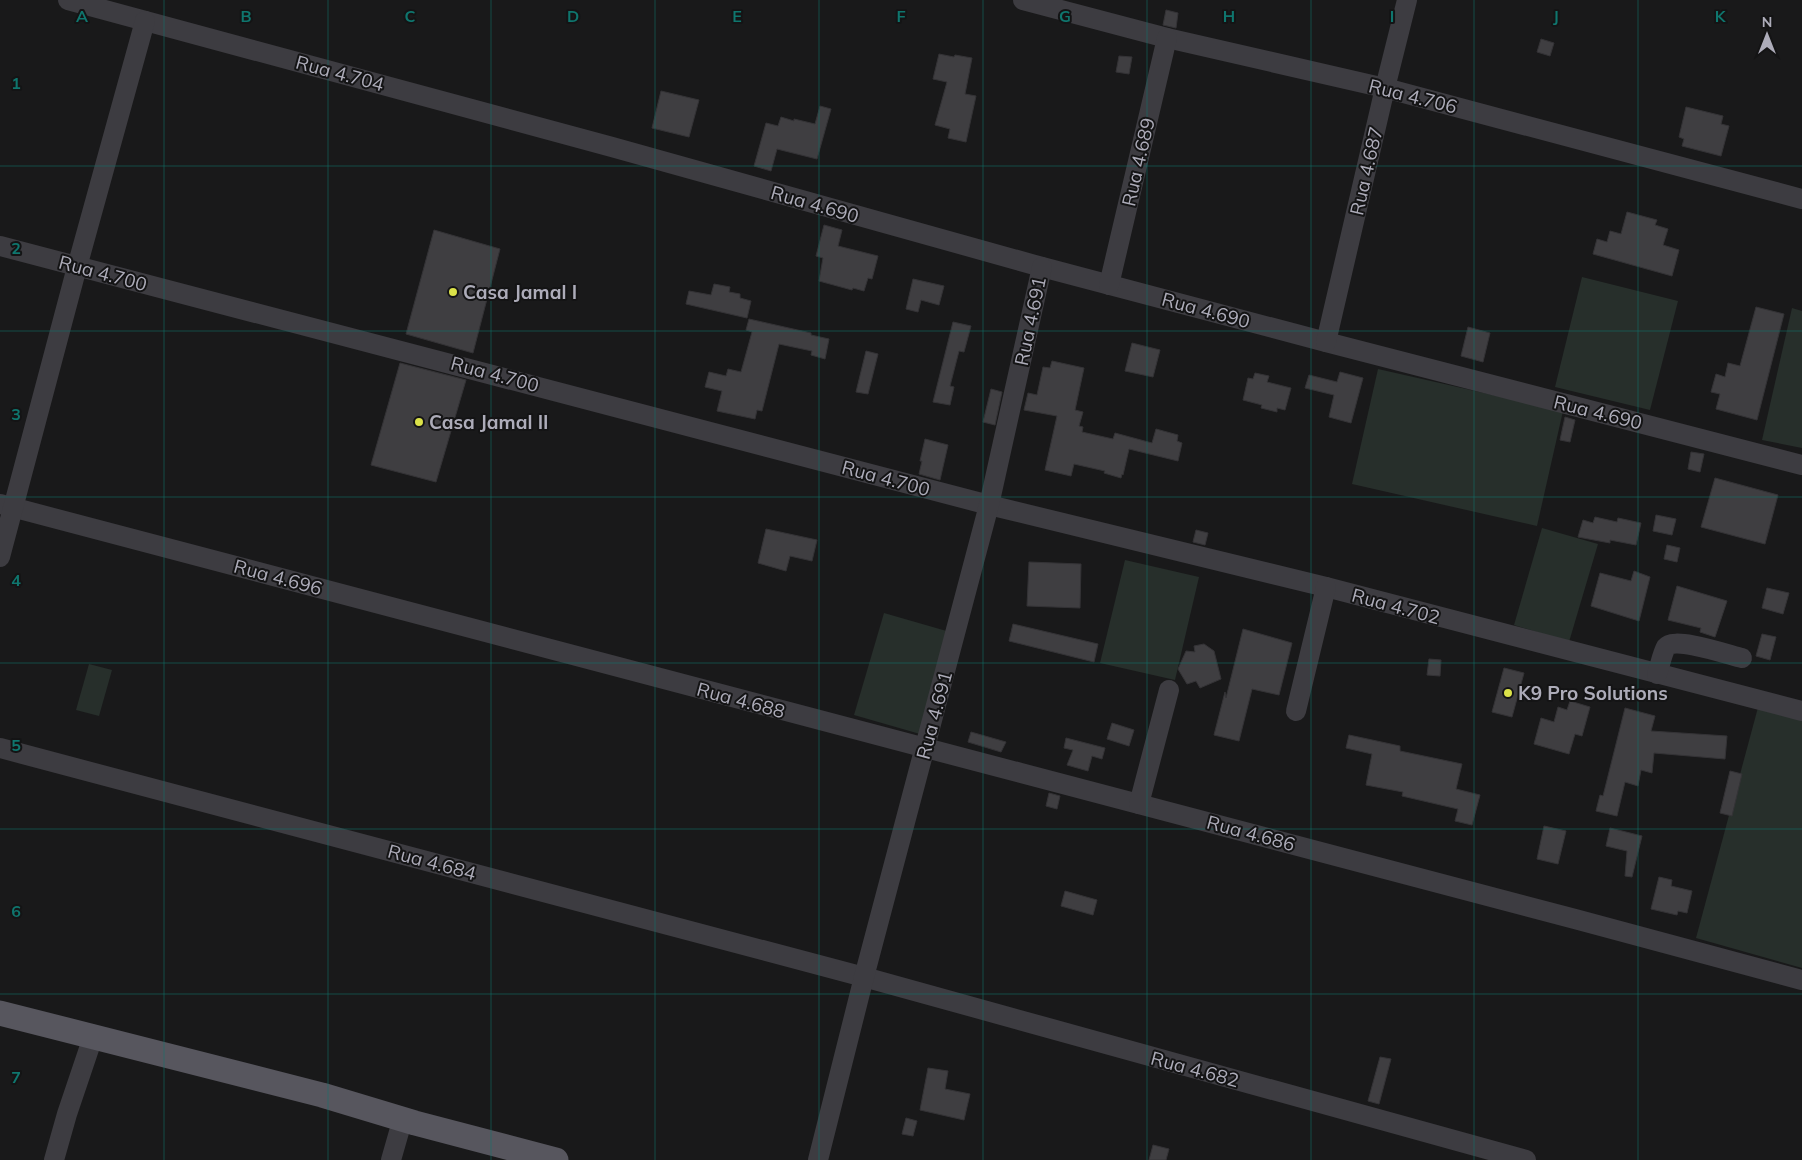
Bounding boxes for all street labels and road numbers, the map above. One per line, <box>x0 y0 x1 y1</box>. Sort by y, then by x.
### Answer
street label: Rua 4.704 <box>293 50 387 96</box>
street label: Rua 4.706 <box>1366 73 1460 119</box>
street label: Rua 4.689 <box>1116 115 1160 209</box>
street label: Rua 4.687 <box>1344 124 1388 218</box>
street label: Rua 4.690 <box>768 180 862 228</box>
street label: Rua 4.700 <box>56 250 150 296</box>
street label: Rua 4.691 <box>1009 274 1051 368</box>
street label: Rua 4.690 <box>1159 287 1253 333</box>
street label: Rua 4.700 <box>448 351 542 397</box>
street label: Rua 4.690 <box>1551 389 1645 435</box>
street label: Rua 4.700 <box>839 455 933 501</box>
street label: Rua 4.696 <box>231 554 325 600</box>
street label: Rua 4.702 <box>1349 583 1443 629</box>
street label: Rua 4.691 <box>911 668 957 762</box>
street label: Rua 4.688 <box>694 677 788 723</box>
street label: Rua 4.686 <box>1204 810 1298 856</box>
street label: Rua 4.684 <box>385 839 479 885</box>
street label: Rua 4.682 <box>1148 1046 1242 1092</box>

